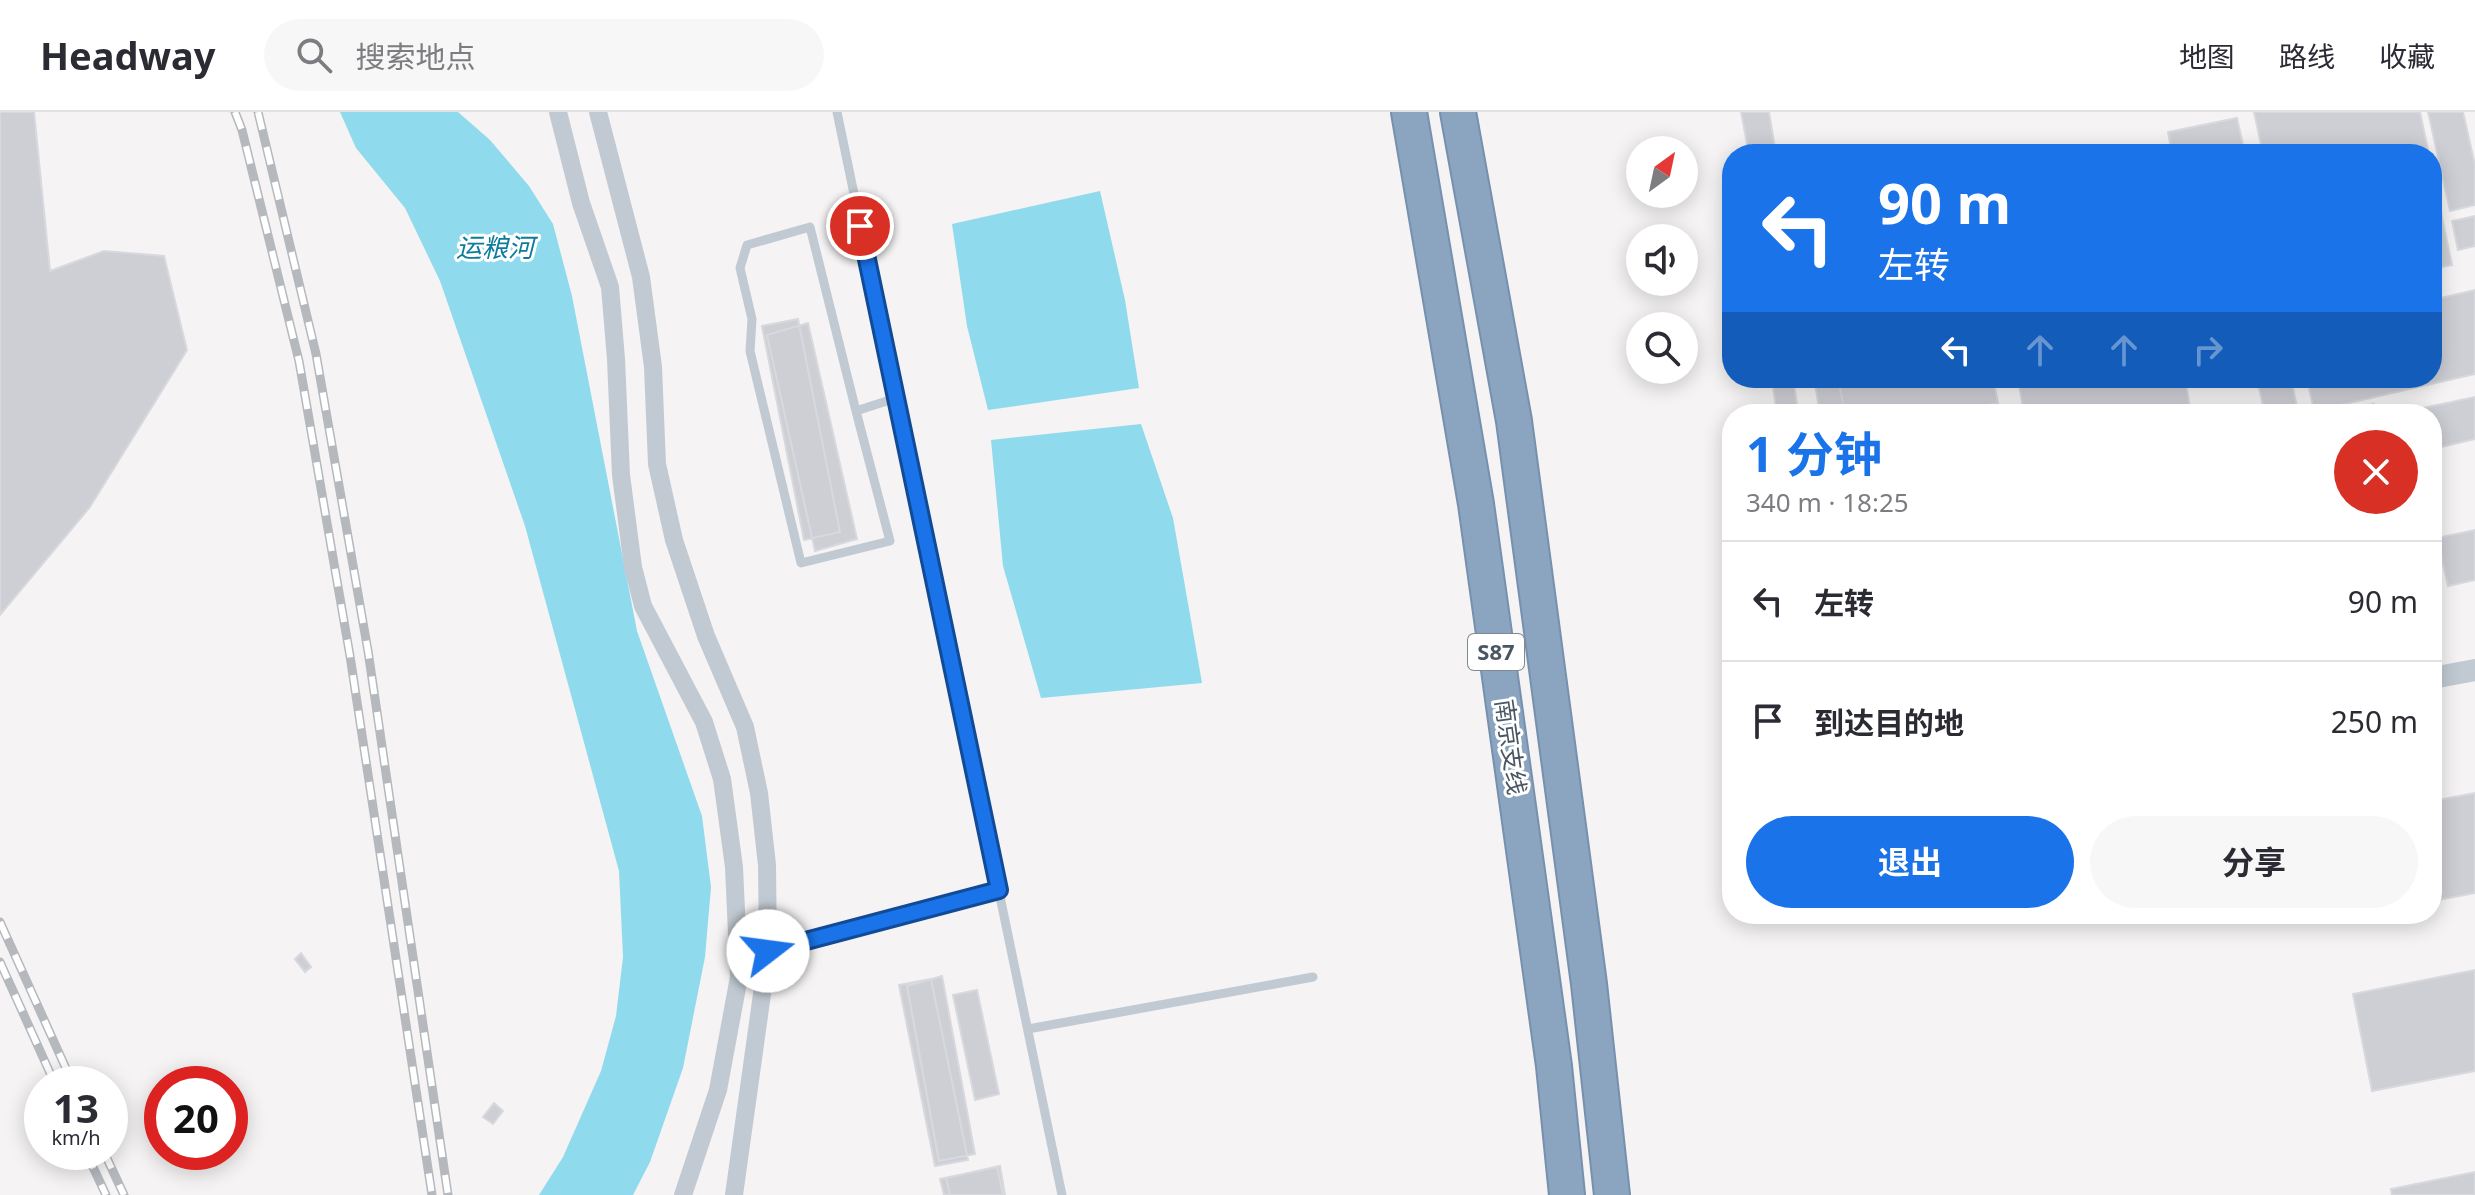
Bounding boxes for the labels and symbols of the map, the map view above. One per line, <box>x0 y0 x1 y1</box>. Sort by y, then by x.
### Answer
north arrow <box>1626 136 1698 208</box>
pin <box>826 192 894 260</box>
water label: 运粮河 <box>456 229 539 265</box>
road number: S87 <box>1468 634 1524 670</box>
street label: 南京支线 <box>1488 697 1535 797</box>
position arrow <box>726 909 810 993</box>
speed limit sign: 20 <box>144 1066 248 1170</box>

